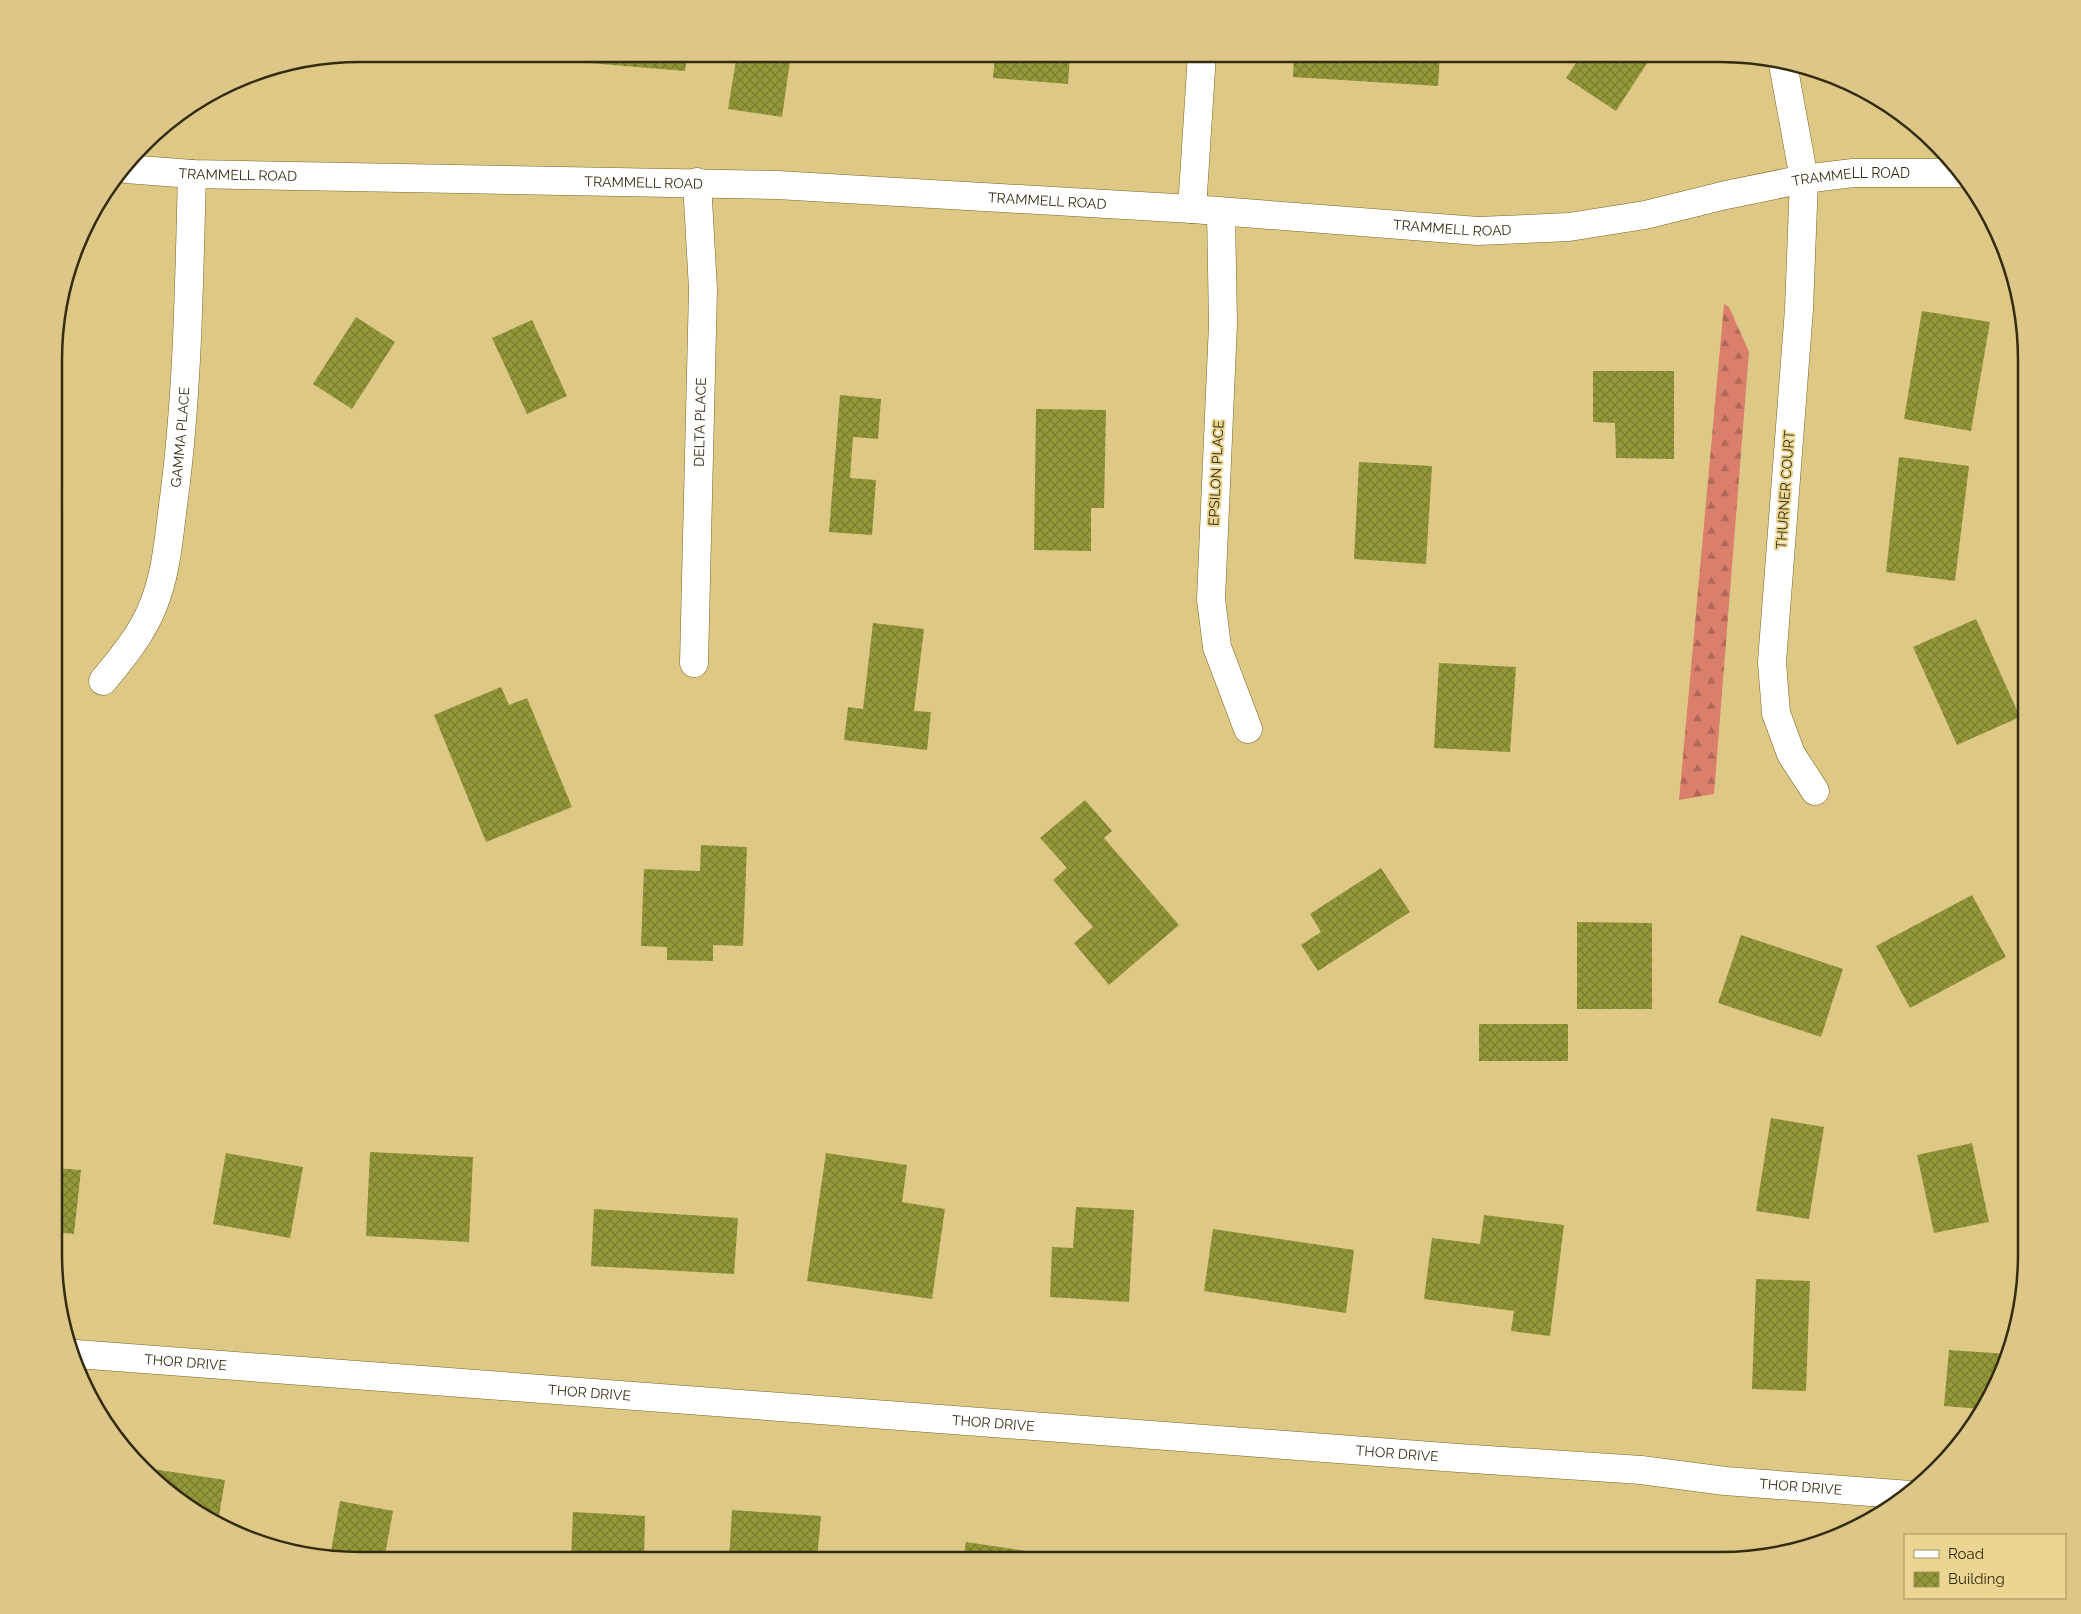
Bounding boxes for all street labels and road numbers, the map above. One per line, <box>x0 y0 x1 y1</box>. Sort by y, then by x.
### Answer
street label: TRAMMELL ROAD <box>178 165 297 184</box>
street label: TRAMMELL ROAD <box>1790 165 1910 189</box>
street label: TRAMMELL ROAD <box>584 173 703 192</box>
street label: TRAMMELL ROAD <box>988 189 1107 212</box>
street label: TRAMMELL ROAD <box>1393 216 1512 239</box>
street label: DELTA PLACE <box>691 377 709 467</box>
street label: GAMMA PLACE <box>167 386 192 488</box>
street label: EPSILON PLACE <box>1205 420 1227 526</box>
street label: THURNER COURT <box>1773 430 1797 550</box>
street label: THOR DRIVE <box>144 1351 228 1373</box>
street label: THOR DRIVE <box>548 1382 631 1404</box>
street label: THOR DRIVE <box>952 1412 1035 1434</box>
street label: THOR DRIVE <box>1355 1442 1439 1465</box>
street label: THOR DRIVE <box>1759 1476 1843 1498</box>

